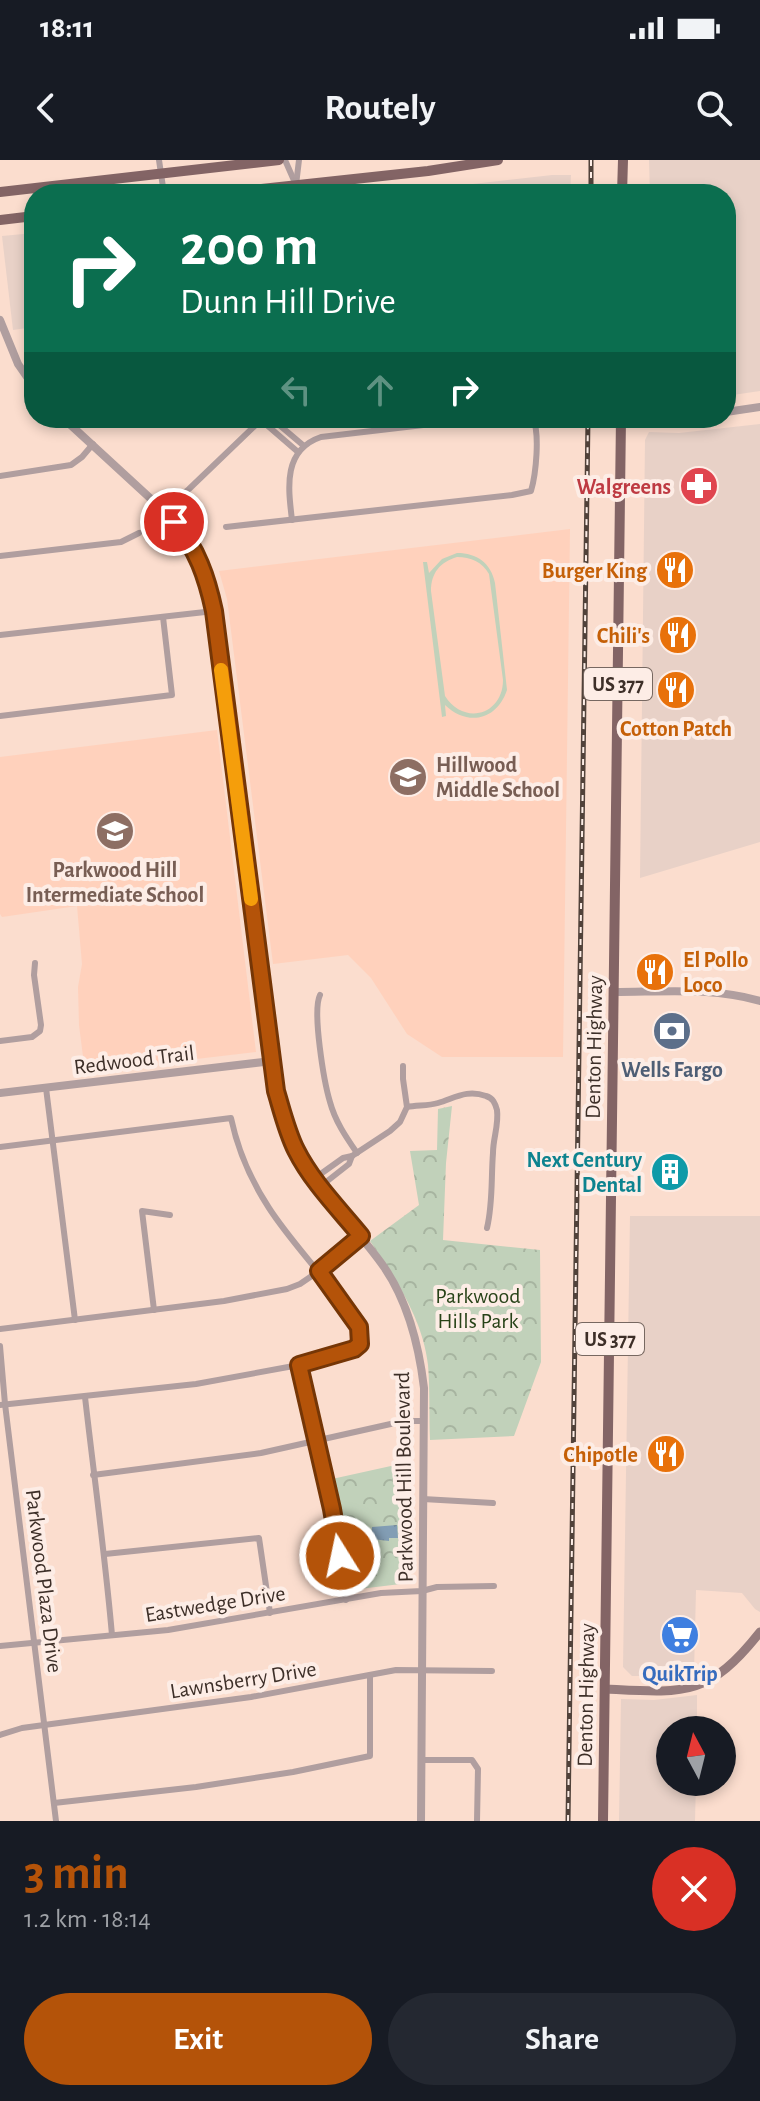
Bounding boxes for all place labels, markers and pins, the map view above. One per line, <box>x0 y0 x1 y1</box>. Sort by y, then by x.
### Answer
pharmacy icon: Walgreens <box>678 465 720 507</box>
place label: Walgreens <box>577 476 671 498</box>
pin <box>140 488 208 556</box>
restaurant icon: Burger King <box>654 549 696 591</box>
place label: Burger King <box>542 560 648 582</box>
restaurant icon: Chili's <box>657 614 699 656</box>
place label: Chili's <box>597 625 650 647</box>
restaurant icon: Cotton Patch <box>655 669 697 711</box>
place label: Cotton Patch <box>620 718 732 740</box>
place label: Hillwood Middle School <box>436 754 560 801</box>
school or university icon: Hillwood Middle School <box>387 756 429 798</box>
school or university icon: Parkwood Hill Intermediate School <box>94 810 136 852</box>
place label: Parkwood Hill Intermediate School <box>26 859 204 906</box>
place label: El Pollo Loco <box>683 949 748 996</box>
restaurant icon: El Pollo Loco <box>634 951 676 993</box>
bank icon: Wells Fargo <box>651 1010 693 1052</box>
place label: Wells Fargo <box>621 1059 723 1081</box>
place label: Next Century Dental <box>526 1149 642 1196</box>
building icon: Next Century Dental <box>649 1151 691 1193</box>
restaurant icon: Chipotle <box>645 1433 687 1475</box>
place label: Chipotle <box>563 1444 638 1466</box>
supermarket icon: QuikTrip <box>659 1614 701 1656</box>
place label: QuikTrip <box>642 1663 718 1686</box>

